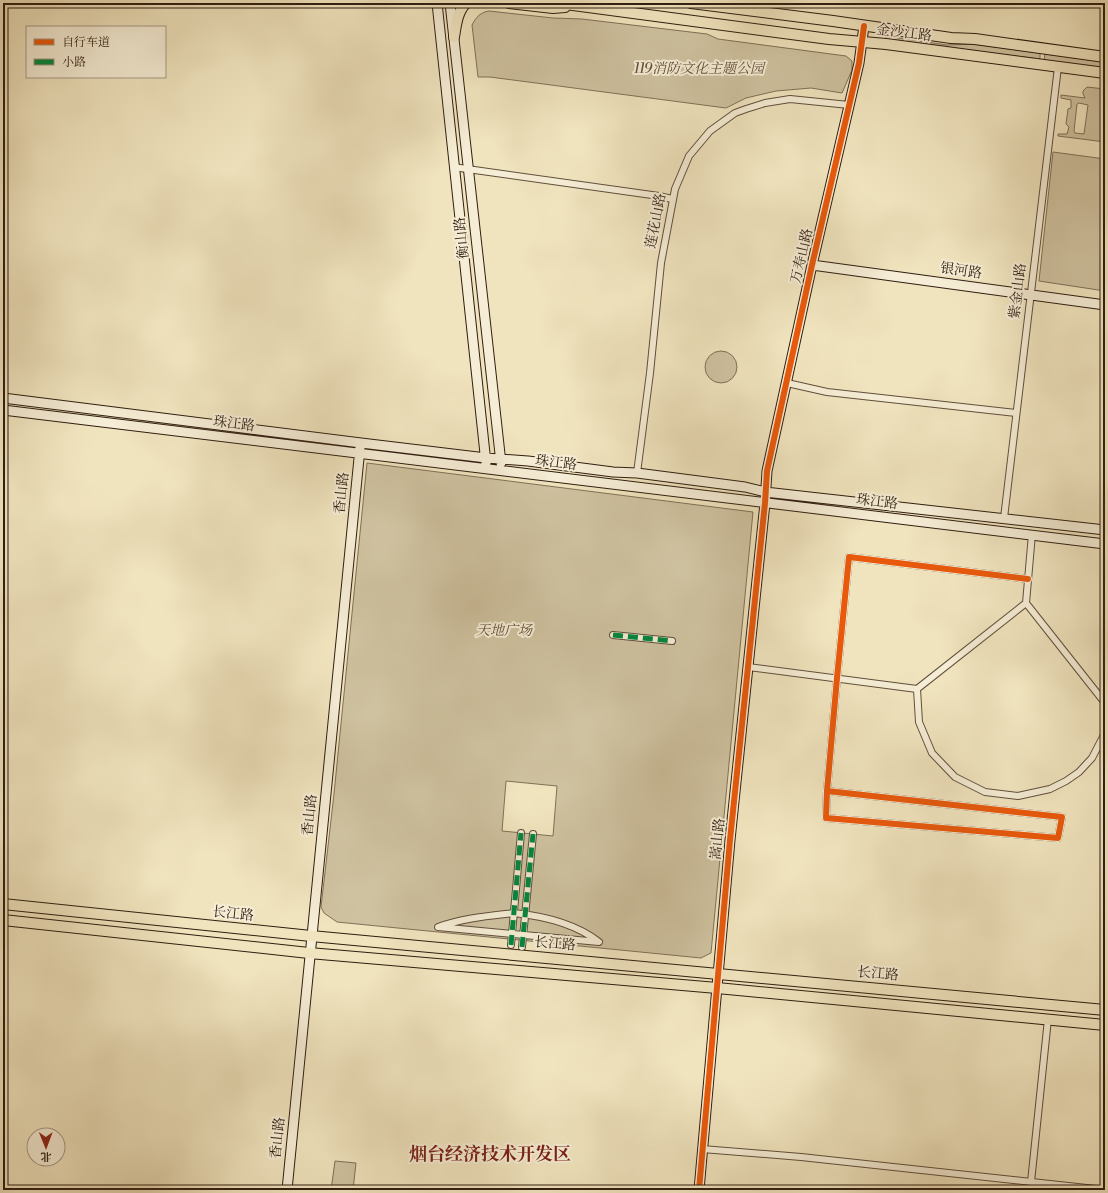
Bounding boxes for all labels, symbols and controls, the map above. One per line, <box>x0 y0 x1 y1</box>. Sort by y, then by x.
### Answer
street label: 金沙江路 <box>875 21 933 45</box>
legend <box>26 26 166 78</box>
text: 自行车道 <box>62 35 110 50</box>
text: 小路 <box>62 55 86 70</box>
park label: 119消防文化主题公园 <box>634 60 766 78</box>
street label: 莲花山路 <box>642 192 670 250</box>
street label: 衡山路 <box>451 216 473 260</box>
street label: 万寿山路 <box>787 227 817 285</box>
street label: 银河路 <box>939 259 983 283</box>
street label: 紫金山路 <box>1006 262 1030 320</box>
street label: 珠江路 <box>212 413 256 435</box>
street label: 珠江路 <box>534 452 578 474</box>
street label: 香山路 <box>331 471 353 515</box>
street label: 珠江路 <box>855 491 899 513</box>
park label: 天地广场 <box>476 622 533 640</box>
street label: 香山路 <box>299 793 321 837</box>
street label: 嵩山路 <box>707 817 729 861</box>
street label: 长江路 <box>211 903 255 925</box>
street label: 长江路 <box>533 933 577 955</box>
street label: 长江路 <box>856 963 900 985</box>
street label: 香山路 <box>267 1116 289 1160</box>
north arrow <box>26 1127 66 1167</box>
district label: 烟台经济技术开发区 <box>409 1143 571 1166</box>
text: 北 <box>41 1149 52 1163</box>

